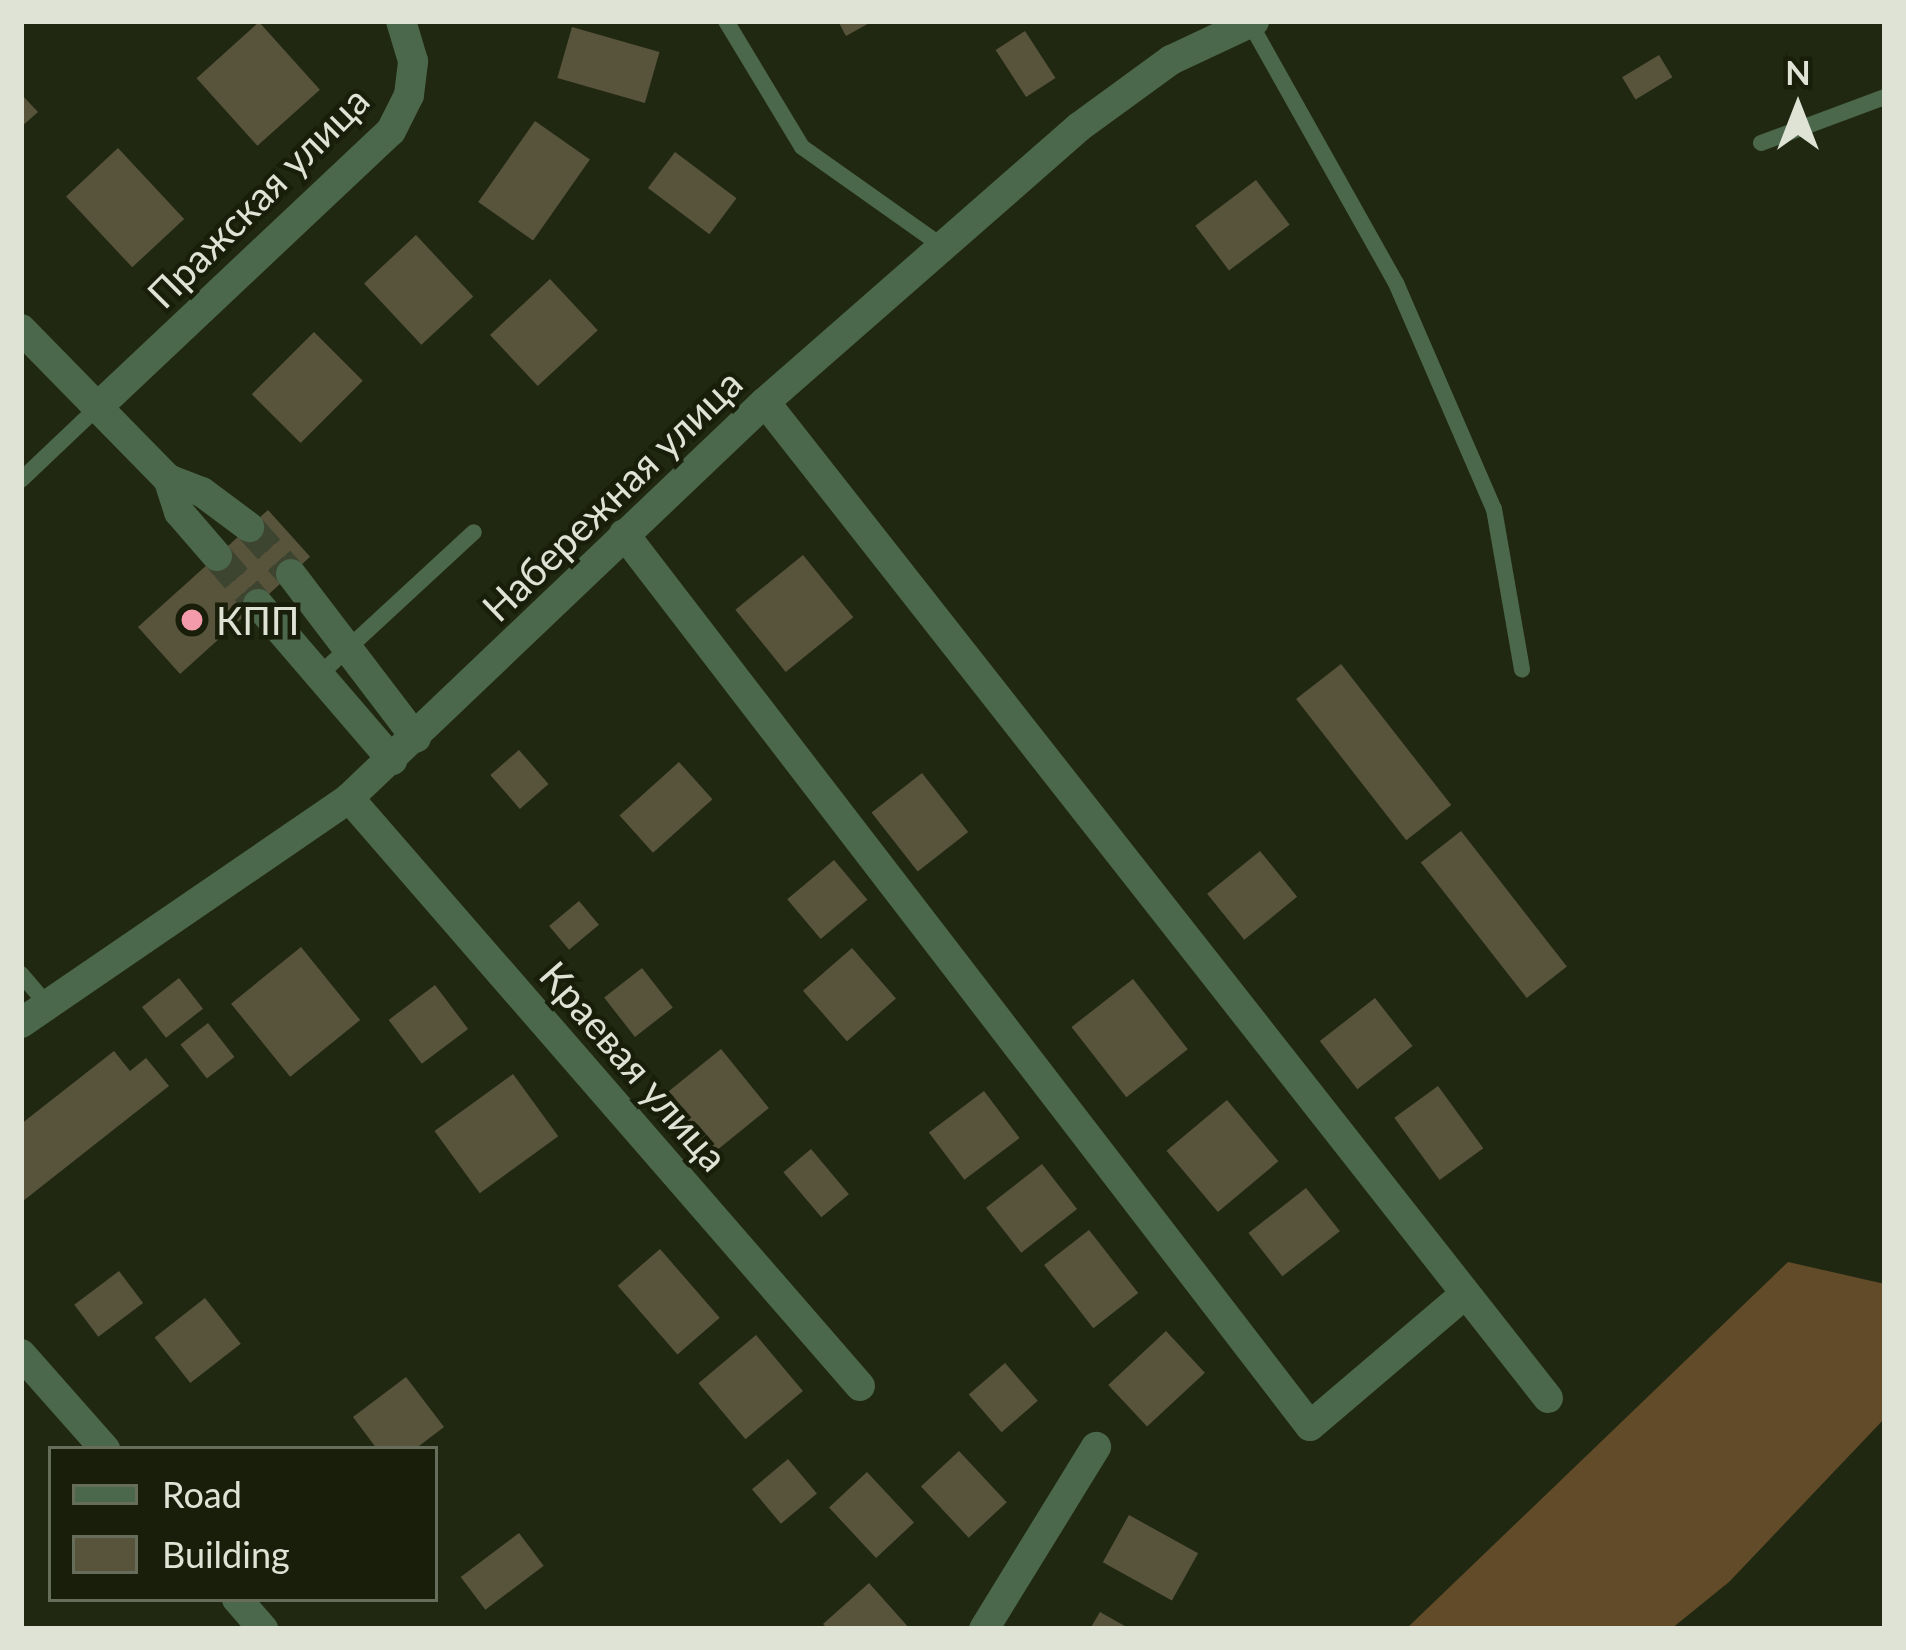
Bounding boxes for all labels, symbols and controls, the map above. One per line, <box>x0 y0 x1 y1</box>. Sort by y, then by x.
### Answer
north arrow <box>1738 48 1858 168</box>
text: N <box>1785 52 1811 92</box>
street label: Пражская улица <box>138 77 378 317</box>
street label: Набережная улица <box>473 359 751 631</box>
place label: КПП <box>216 597 300 643</box>
marker: КПП <box>179 607 205 633</box>
street label: Краевая улица <box>530 952 738 1180</box>
legend <box>48 1446 438 1602</box>
text: Road <box>162 1472 242 1516</box>
text: Building <box>162 1532 290 1576</box>

